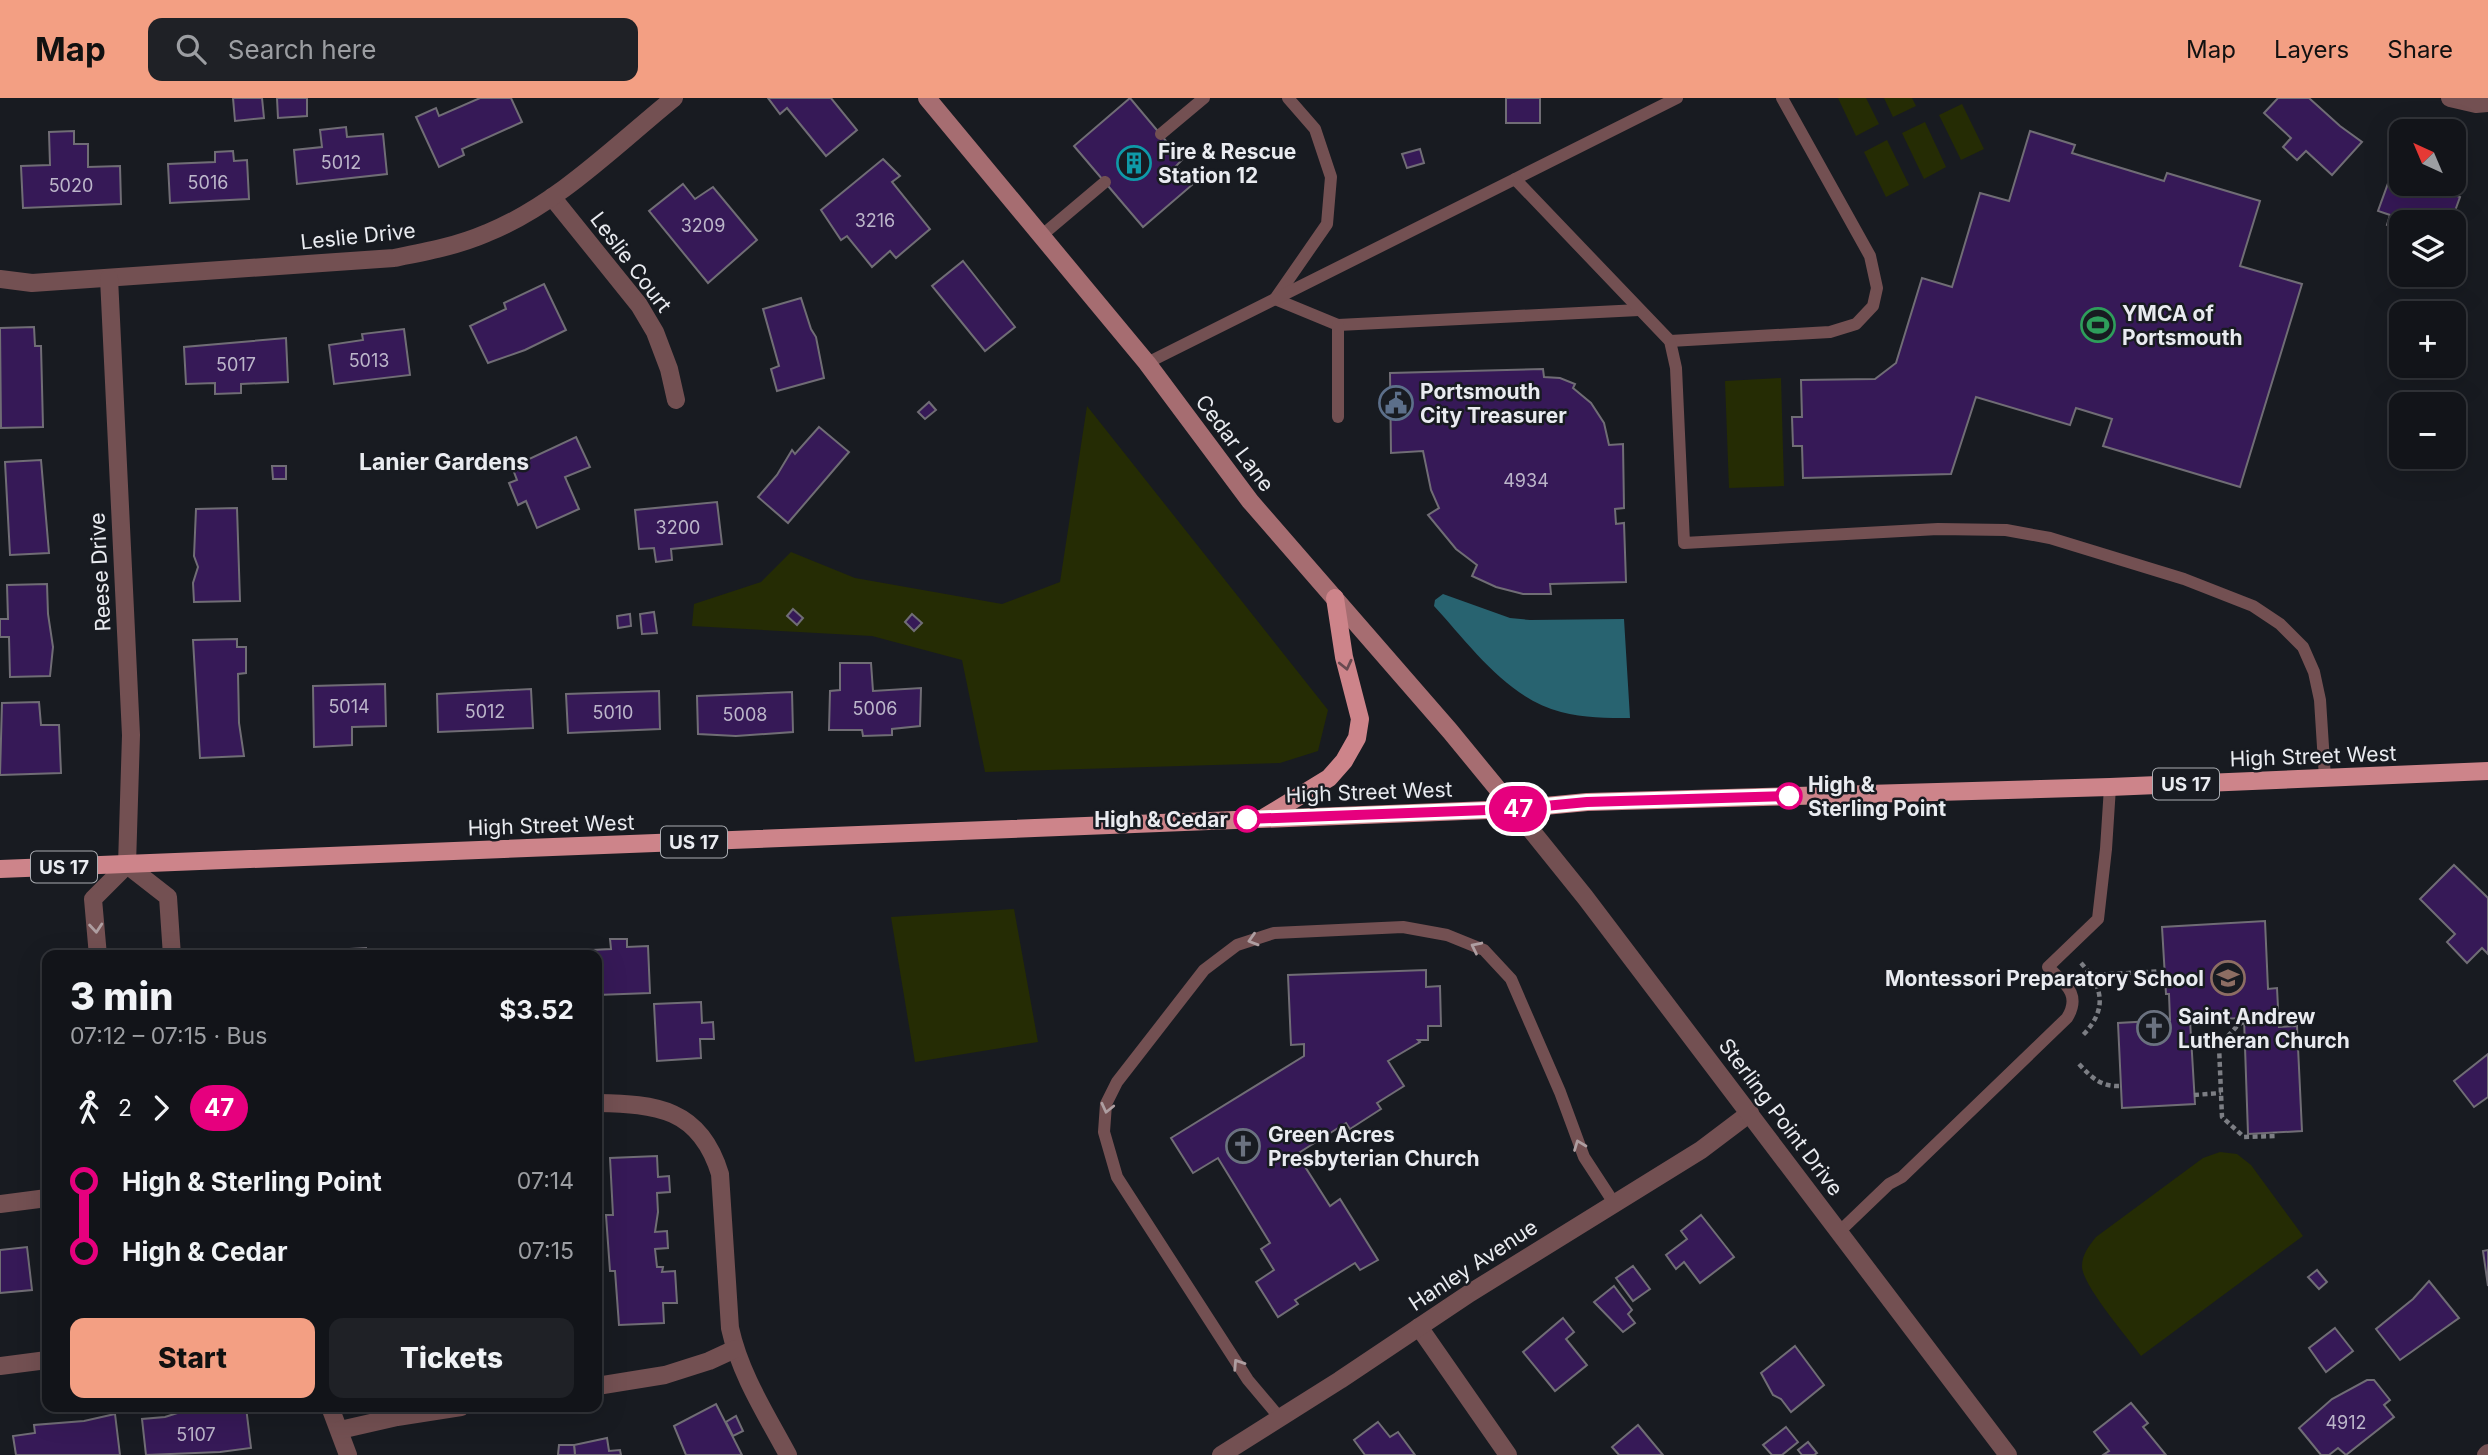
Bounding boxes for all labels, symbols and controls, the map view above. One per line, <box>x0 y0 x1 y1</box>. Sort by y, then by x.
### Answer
search box <box>148 18 638 81</box>
text: Map <box>35 29 106 69</box>
icon: search <box>172 30 210 68</box>
text: Search here <box>228 34 376 65</box>
text: Map <box>2186 35 2236 64</box>
text: Layers <box>2274 35 2349 64</box>
text: Share <box>2387 35 2453 64</box>
north arrow <box>2389 119 2466 196</box>
map controls <box>2389 119 2466 469</box>
place label: Fire & Rescue Station 12 <box>1158 139 1296 188</box>
building icon: Fire & Rescue Station 12 <box>1115 144 1153 182</box>
house number: 5012 <box>321 152 361 173</box>
house number: 5016 <box>188 172 228 193</box>
house number: 5020 <box>49 175 93 196</box>
street label: Leslie Court <box>585 207 677 317</box>
house number: 3216 <box>855 210 895 231</box>
button: layers <box>2389 210 2466 287</box>
house number: 3209 <box>681 215 725 236</box>
street label: Leslie Drive <box>299 218 417 254</box>
place label: YMCA of Portsmouth <box>2122 301 2243 350</box>
button: + <box>2389 301 2466 378</box>
sports icon: YMCA of Portsmouth <box>2079 306 2117 344</box>
house number: 5013 <box>349 350 389 371</box>
house number: 5017 <box>216 354 256 375</box>
place label: Portsmouth City Treasurer <box>1420 379 1567 428</box>
public building icon: Portsmouth City Treasurer <box>1377 384 1415 422</box>
street label: Cedar Lane <box>1191 390 1279 496</box>
button: − <box>2389 392 2466 469</box>
district label: Lanier Gardens <box>359 448 529 476</box>
house number: 4934 <box>1503 470 1549 491</box>
street label: Reese Drive <box>84 512 116 632</box>
house number: 3200 <box>656 517 700 538</box>
one-way arrow <box>1338 659 1353 671</box>
house number: 5014 <box>328 696 370 717</box>
house number: 5006 <box>853 698 897 719</box>
house number: 5012 <box>465 701 505 722</box>
house number: 5010 <box>593 702 633 723</box>
house number: 5008 <box>723 704 767 725</box>
street label: High Street West <box>2229 741 2397 771</box>
road number: US 17 <box>2153 768 2219 800</box>
place label: High & Sterling Point <box>1808 772 1946 821</box>
street label: High Street West <box>1285 777 1453 807</box>
marker: High & Sterling Point <box>1776 783 1802 809</box>
line badge: 47 <box>1486 786 1550 832</box>
text: 47 <box>1503 794 1533 823</box>
marker: High & Cedar <box>1234 806 1260 832</box>
place label: High & Cedar <box>1094 807 1228 832</box>
street label: High Street West <box>467 810 635 840</box>
road number: US 17 <box>661 827 727 858</box>
road number: US 17 <box>31 852 97 882</box>
one-way arrow <box>88 922 103 933</box>
one-way arrow <box>1247 932 1260 946</box>
one-way arrow <box>1471 941 1483 955</box>
school or university icon: Montessori Preparatory School <box>2209 959 2247 997</box>
place label: Montessori Preparatory School <box>1885 966 2204 991</box>
text: 3 min <box>70 973 173 1019</box>
text: $3.52 <box>499 994 574 1025</box>
place label: Saint Andrew Lutheran Church <box>2178 1004 2350 1053</box>
church icon: Saint Andrew Lutheran Church <box>2135 1009 2173 1047</box>
text: 07:12 – 07:15 · Bus <box>70 1022 267 1050</box>
street label: Sterling Point Drive <box>1714 1034 1848 1200</box>
icon: walk <box>70 1089 108 1127</box>
icon: forward <box>142 1089 180 1127</box>
text: 47 <box>204 1093 234 1122</box>
text: 2 <box>118 1094 132 1122</box>
one-way arrow <box>1101 1101 1116 1113</box>
place label: Green Acres Presbyterian Church <box>1268 1122 1480 1171</box>
church icon: Green Acres Presbyterian Church <box>1224 1127 1262 1165</box>
one-way arrow <box>1574 1139 1588 1151</box>
text: High & Sterling Point <box>122 1166 382 1197</box>
text: 07:14 <box>517 1167 574 1195</box>
street label: Hanley Avenue <box>1404 1214 1542 1316</box>
text: High & Cedar <box>122 1236 288 1267</box>
text: 07:15 <box>518 1237 574 1265</box>
button: Start <box>70 1318 315 1398</box>
button: Tickets <box>329 1318 574 1398</box>
one-way arrow <box>1233 1359 1246 1372</box>
house number: 4912 <box>2325 1412 2367 1433</box>
house number: 5107 <box>176 1424 216 1445</box>

